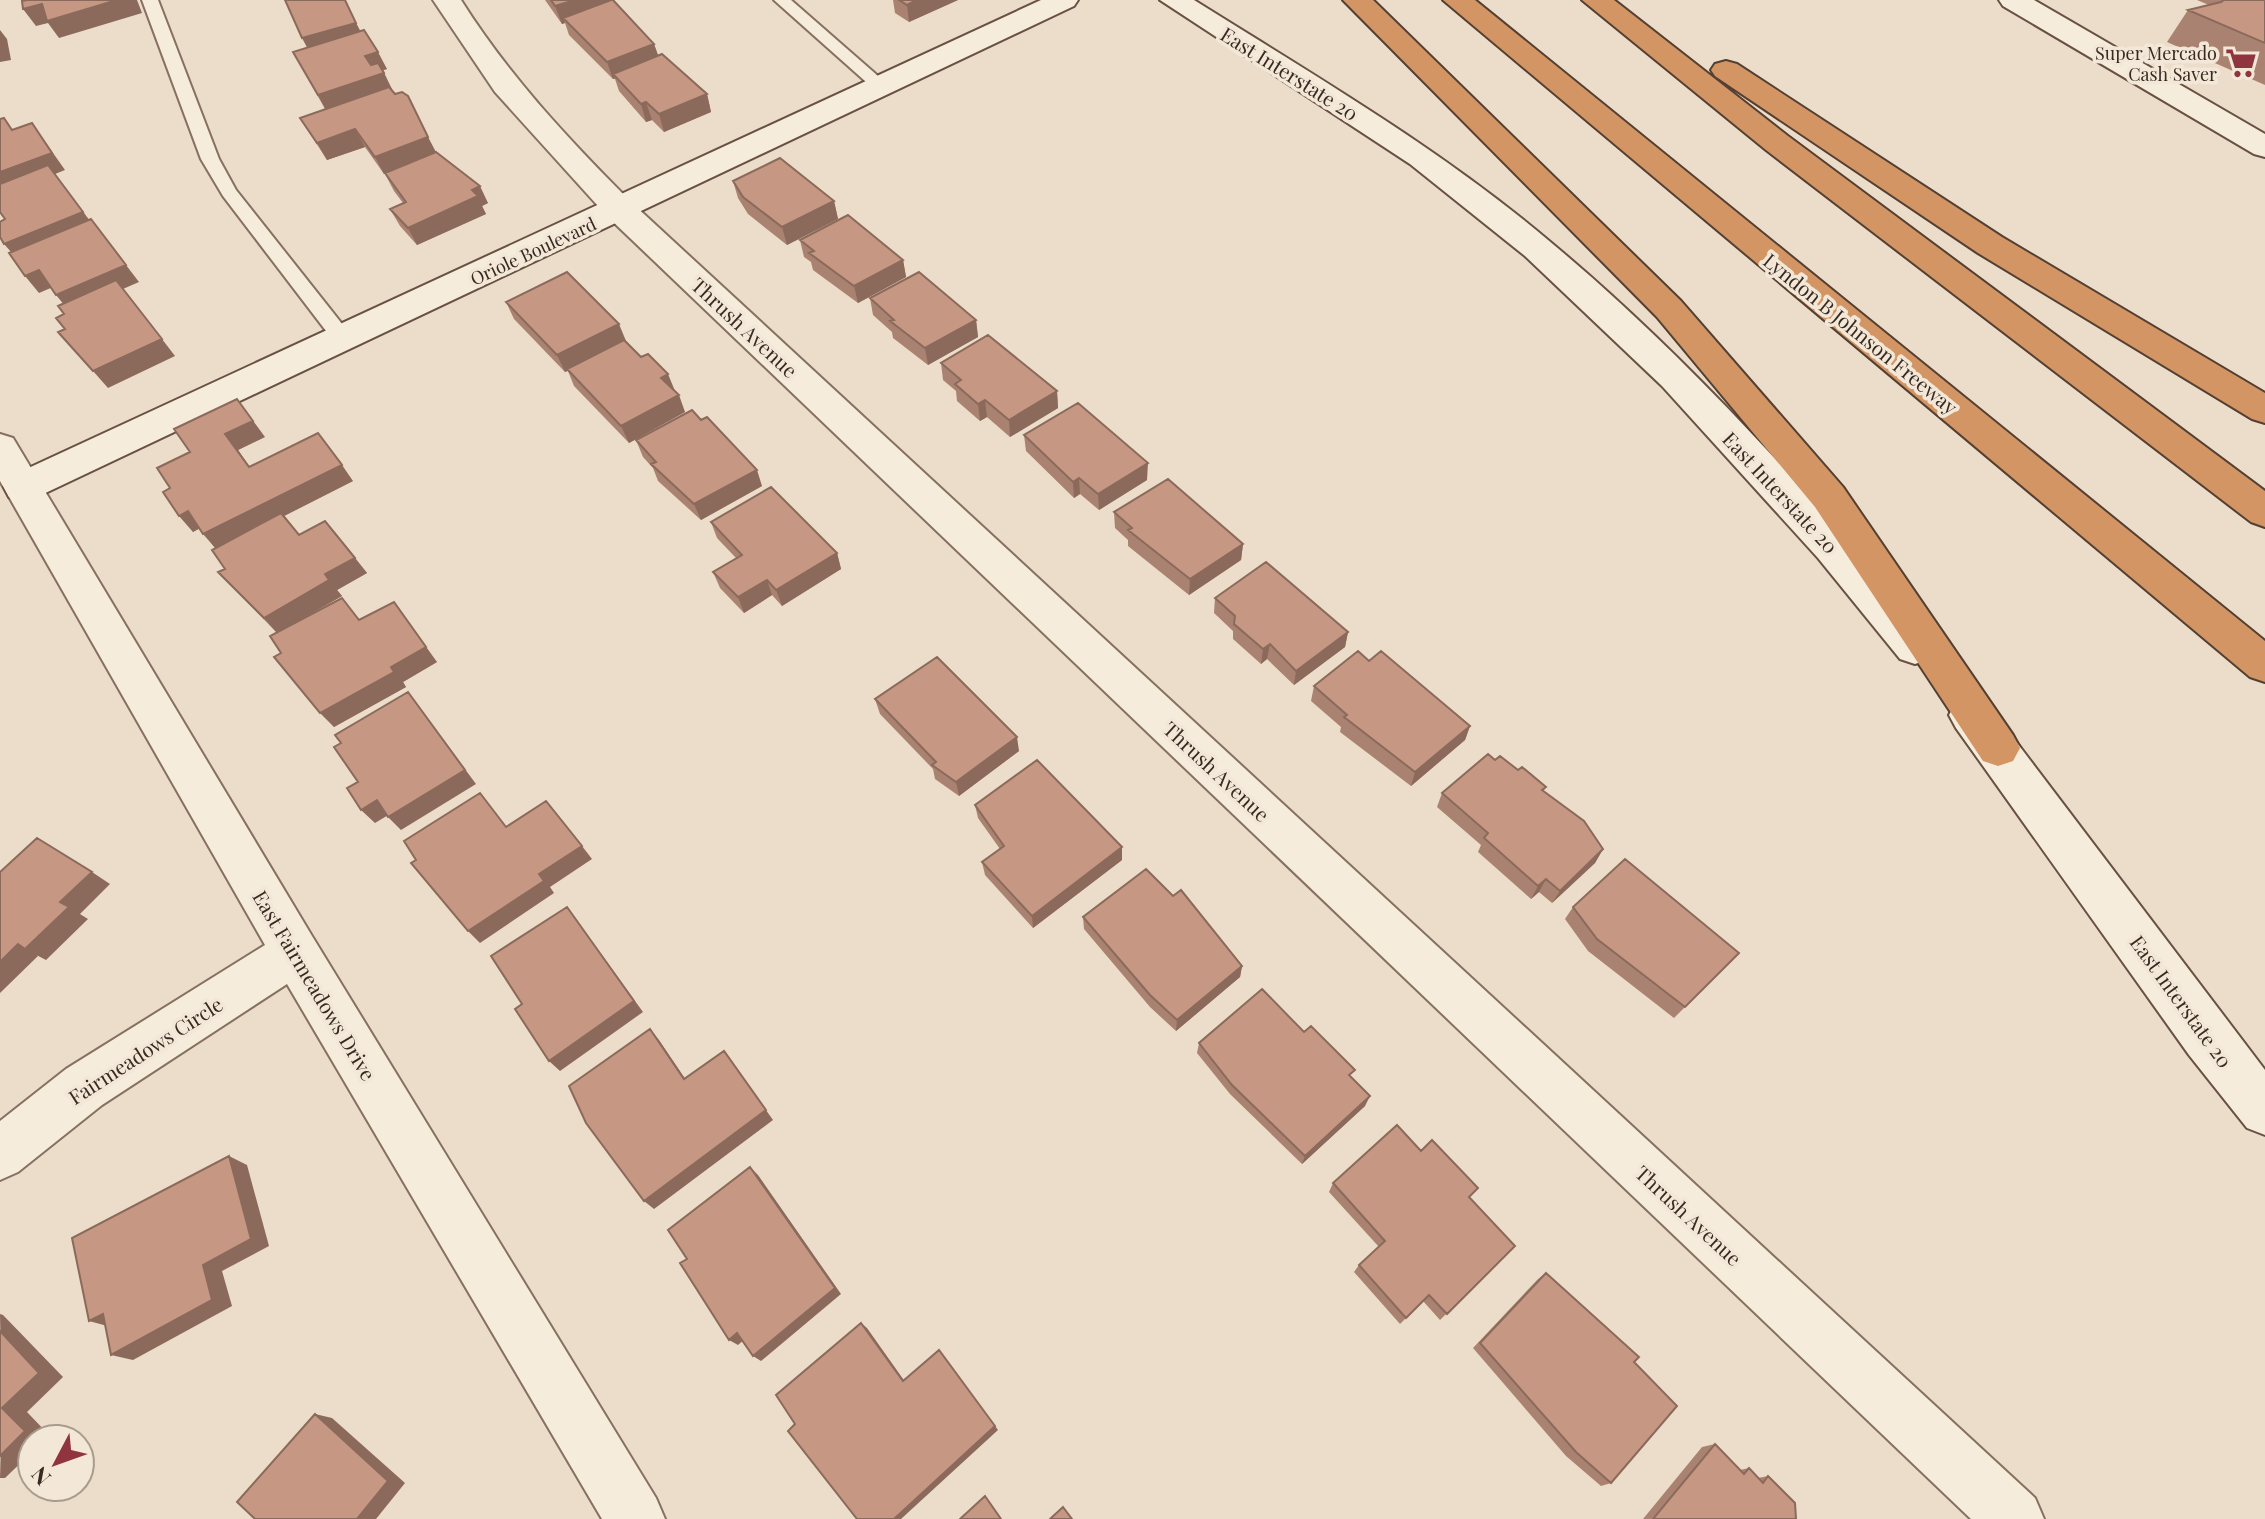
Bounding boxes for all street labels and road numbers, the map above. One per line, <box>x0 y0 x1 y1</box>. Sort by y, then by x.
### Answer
street label: East Interstate 20 <box>1216 20 1364 126</box>
street label: Oriole Boulevard <box>466 211 600 291</box>
street label: Lyndon B Johnson Freeway <box>1758 246 1964 420</box>
street label: Thrush Avenue <box>686 271 804 383</box>
street label: East Interstate 20 <box>1717 425 1845 559</box>
street label: Thrush Avenue <box>1158 715 1276 827</box>
street label: East Fairmeadows Drive <box>248 885 382 1085</box>
street label: East Interstate 20 <box>2125 929 2239 1073</box>
street label: Fairmeadows Circle <box>63 990 227 1110</box>
street label: Thrush Avenue <box>1630 1159 1748 1271</box>

